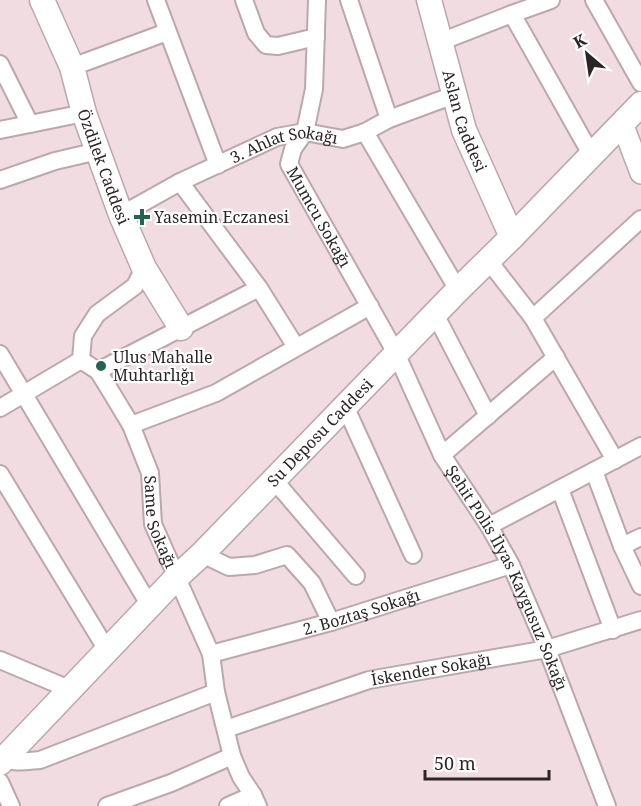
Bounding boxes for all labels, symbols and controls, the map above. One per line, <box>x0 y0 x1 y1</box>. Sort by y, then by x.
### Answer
north arrow <box>557 24 617 84</box>
text: K <box>569 28 590 53</box>
street label: Aslan Caddesi <box>437 67 492 175</box>
street label: Özdilek Caddesi <box>72 106 135 228</box>
street label: 3. Ahlat Sokağı <box>226 121 340 168</box>
street label: Mumcu Sokağı <box>282 162 356 271</box>
place label: Yasemin Eczanesi <box>153 206 289 228</box>
marker: Yasemin Eczanesi <box>135 210 149 224</box>
place label: Ulus Mahalle Muhtarlığı <box>113 346 213 386</box>
marker: Ulus Mahalle Muhtarlığı <box>94 359 108 373</box>
street label: Su Deposu Caddesi <box>262 373 378 492</box>
street label: Şehit Polis İlyas Kaygusuz Sokağı <box>441 461 573 694</box>
street label: Same Sokağı <box>139 475 182 571</box>
street label: 2. Boztaş Sokağı <box>300 584 422 640</box>
street label: İskender Sokağı <box>369 648 493 690</box>
scale bar <box>425 743 550 781</box>
text: 50 m <box>434 751 476 775</box>

